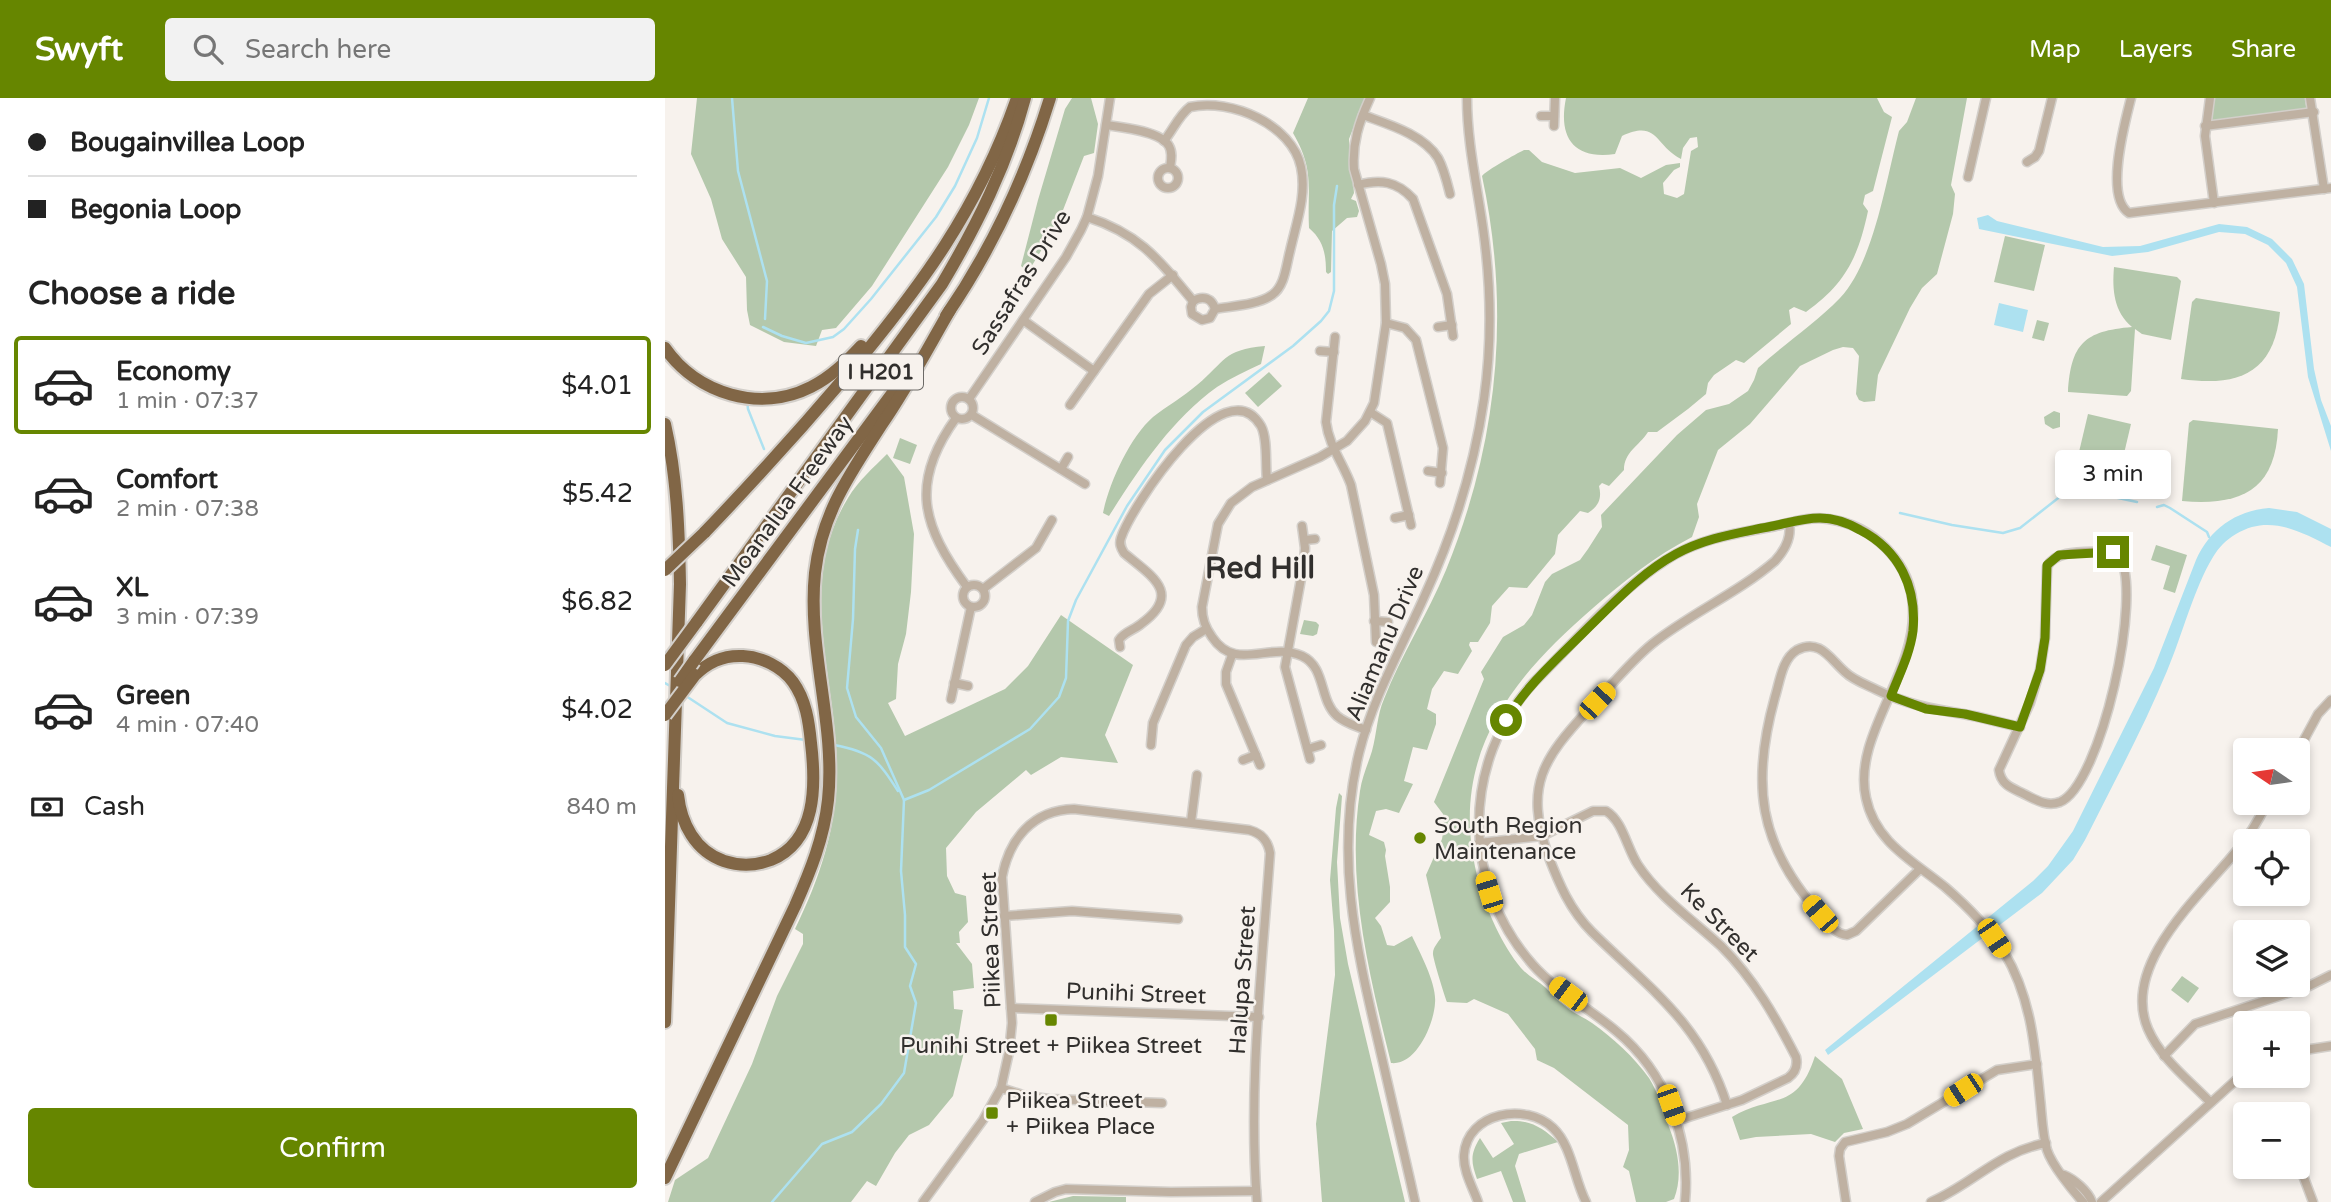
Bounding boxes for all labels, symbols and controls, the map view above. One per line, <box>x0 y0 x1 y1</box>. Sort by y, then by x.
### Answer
search box <box>165 18 655 81</box>
text: Swyft <box>35 30 123 69</box>
icon: search <box>189 30 227 68</box>
text: Search here <box>245 34 391 65</box>
text: Map <box>2029 35 2081 64</box>
text: Layers <box>2119 35 2193 64</box>
text: Share <box>2231 35 2296 64</box>
text: Bougainvillea Loop <box>70 127 305 158</box>
text: Begonia Loop <box>70 194 242 225</box>
street label: Sassafras Drive <box>966 205 1078 360</box>
text: Choose a ride <box>28 275 235 313</box>
icon: car <box>32 354 95 417</box>
road number: I H201 <box>839 354 923 390</box>
text: Economy <box>116 356 231 387</box>
text: $4.01 <box>561 370 633 401</box>
text: 1 min · 07:37 <box>116 387 259 415</box>
street label: Moanalua Freeway <box>716 410 859 593</box>
callout: 3 min <box>2055 450 2171 500</box>
text: 3 min <box>2082 460 2144 488</box>
icon: car <box>32 462 95 525</box>
text: Comfort <box>116 464 218 495</box>
text: $5.42 <box>562 478 633 509</box>
text: 2 min · 07:38 <box>116 495 259 523</box>
route end <box>2097 536 2129 568</box>
district label: Red Hill <box>1205 550 1315 587</box>
street label: Aliamanu Drive <box>1340 562 1430 725</box>
icon: car <box>32 570 95 633</box>
text: XL <box>116 572 148 603</box>
text: $6.82 <box>561 586 633 617</box>
text: 3 min · 07:39 <box>116 603 259 631</box>
icon: car <box>32 678 95 741</box>
car <box>1575 678 1620 724</box>
text: Green <box>116 680 191 711</box>
text: $4.02 <box>561 694 633 725</box>
route start <box>1490 704 1522 736</box>
text: 4 min · 07:40 <box>116 711 259 739</box>
north arrow <box>2233 738 2310 816</box>
map controls <box>2233 738 2310 1179</box>
icon: cash <box>28 788 66 826</box>
text: Cash <box>84 791 145 822</box>
text: 840 m <box>567 793 637 821</box>
place label: South Region Maintenance <box>1434 812 1583 866</box>
button: locate <box>2233 829 2310 906</box>
marker: South Region Maintenance <box>1412 830 1428 846</box>
car <box>1473 869 1506 915</box>
street label: Piikea Street <box>975 871 1007 1009</box>
street label: Ke Street <box>1674 877 1765 968</box>
car <box>1799 891 1842 937</box>
street label: Halupa Street <box>1224 904 1262 1055</box>
car <box>1974 915 2015 961</box>
button: layers <box>2233 920 2310 997</box>
car <box>1545 973 1592 1015</box>
street label: Punihi Street <box>1065 978 1207 1010</box>
button: + <box>2233 1011 2310 1088</box>
marker: Punihi Street + Piikea Street <box>1043 1012 1059 1028</box>
place label: Punihi Street + Piikea Street <box>900 1032 1202 1060</box>
car <box>1940 1070 1987 1110</box>
car <box>1655 1082 1688 1128</box>
place label: Piikea Street + Piikea Place <box>1006 1087 1155 1141</box>
button: − <box>2233 1102 2310 1179</box>
marker: Piikea Street + Piikea Place <box>984 1105 1000 1121</box>
button: Confirm <box>28 1108 637 1188</box>

